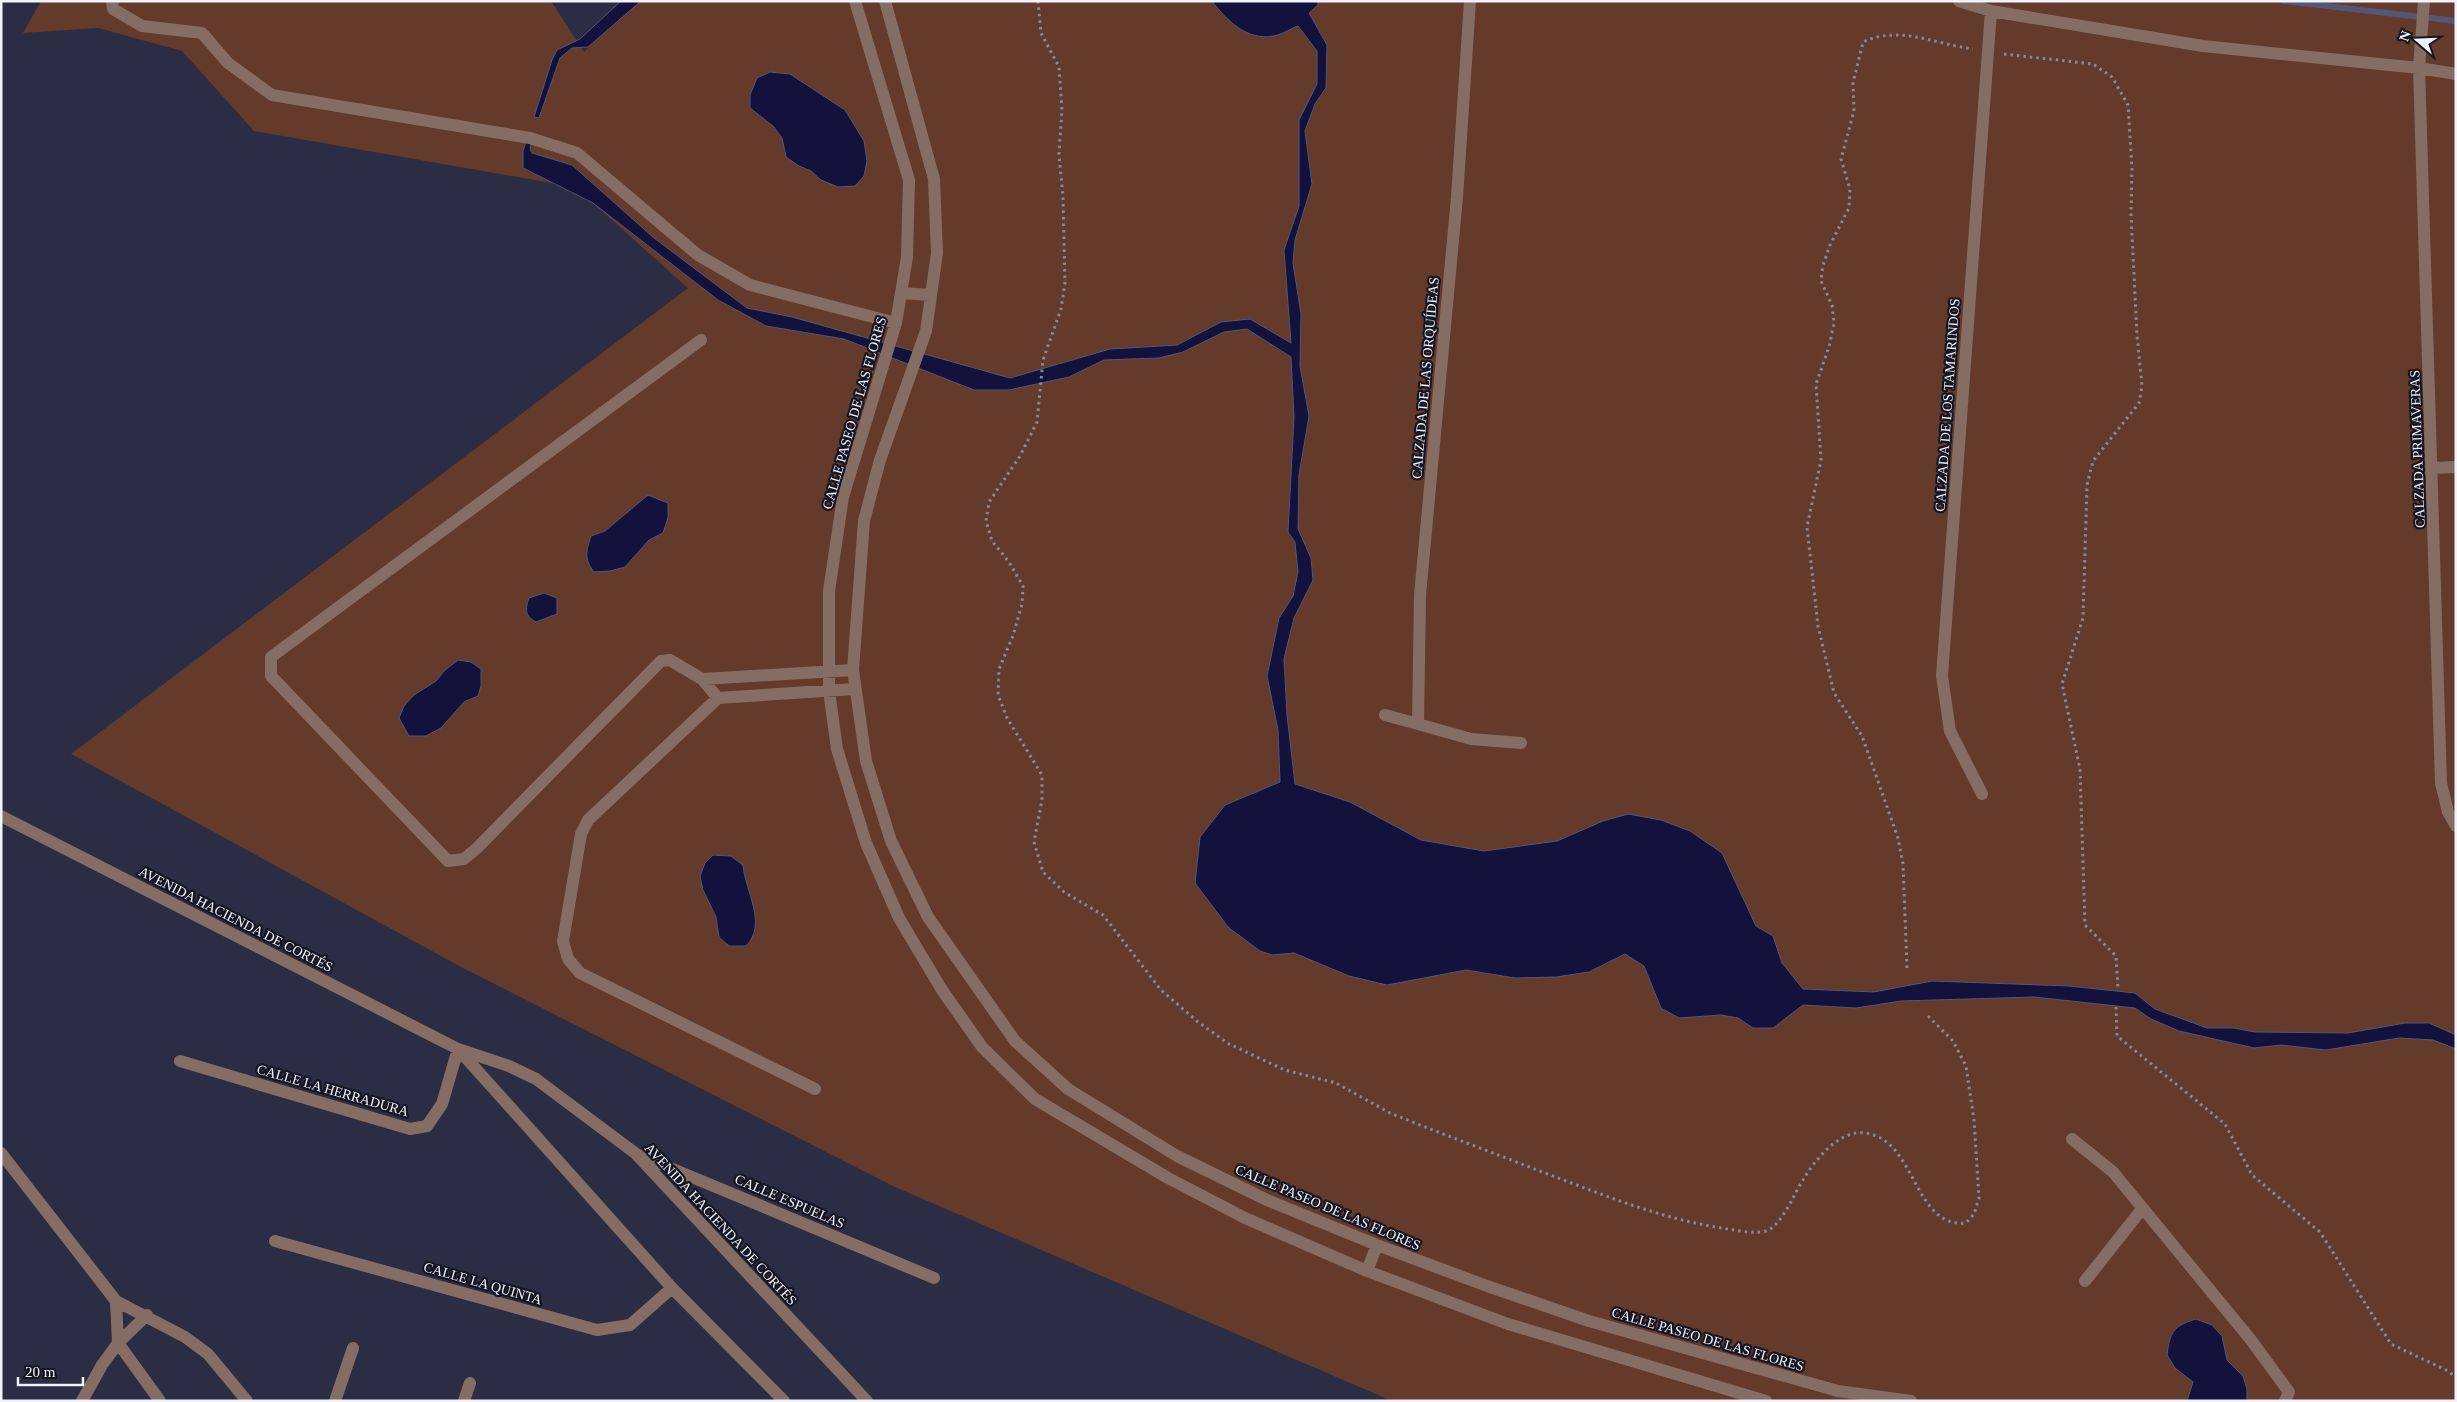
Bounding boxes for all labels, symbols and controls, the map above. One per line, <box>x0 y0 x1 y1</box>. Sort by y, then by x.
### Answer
north arrow <box>2392 15 2442 65</box>
text: N <box>2396 29 2414 43</box>
street label: CALZADA DE LAS ORQUÍDEAS <box>1408 276 1442 480</box>
street label: CALZADA DE LOS TAMARINDOS <box>1933 298 1962 512</box>
street label: CALLE PASEO DE LAS FLORES <box>820 315 889 511</box>
street label: CALZADA PRIMAVERAS <box>2407 370 2428 528</box>
street label: AVENIDA HACIENDA DE CORTÉS <box>136 863 336 975</box>
street label: CALLE LA HERRADURA <box>255 1062 411 1120</box>
street label: AVENIDA HACIENDA DE CORTÉS <box>642 1140 800 1308</box>
street label: CALLE PASEO DE LAS FLORES <box>1233 1162 1423 1253</box>
street label: CALLE ESPUELAS <box>733 1172 847 1231</box>
street label: CALLE LA QUINTA <box>422 1259 545 1308</box>
street label: CALLE PASEO DE LAS FLORES <box>1610 1305 1806 1374</box>
scale bar <box>18 1354 82 1386</box>
text: 20 m <box>25 1364 56 1380</box>

